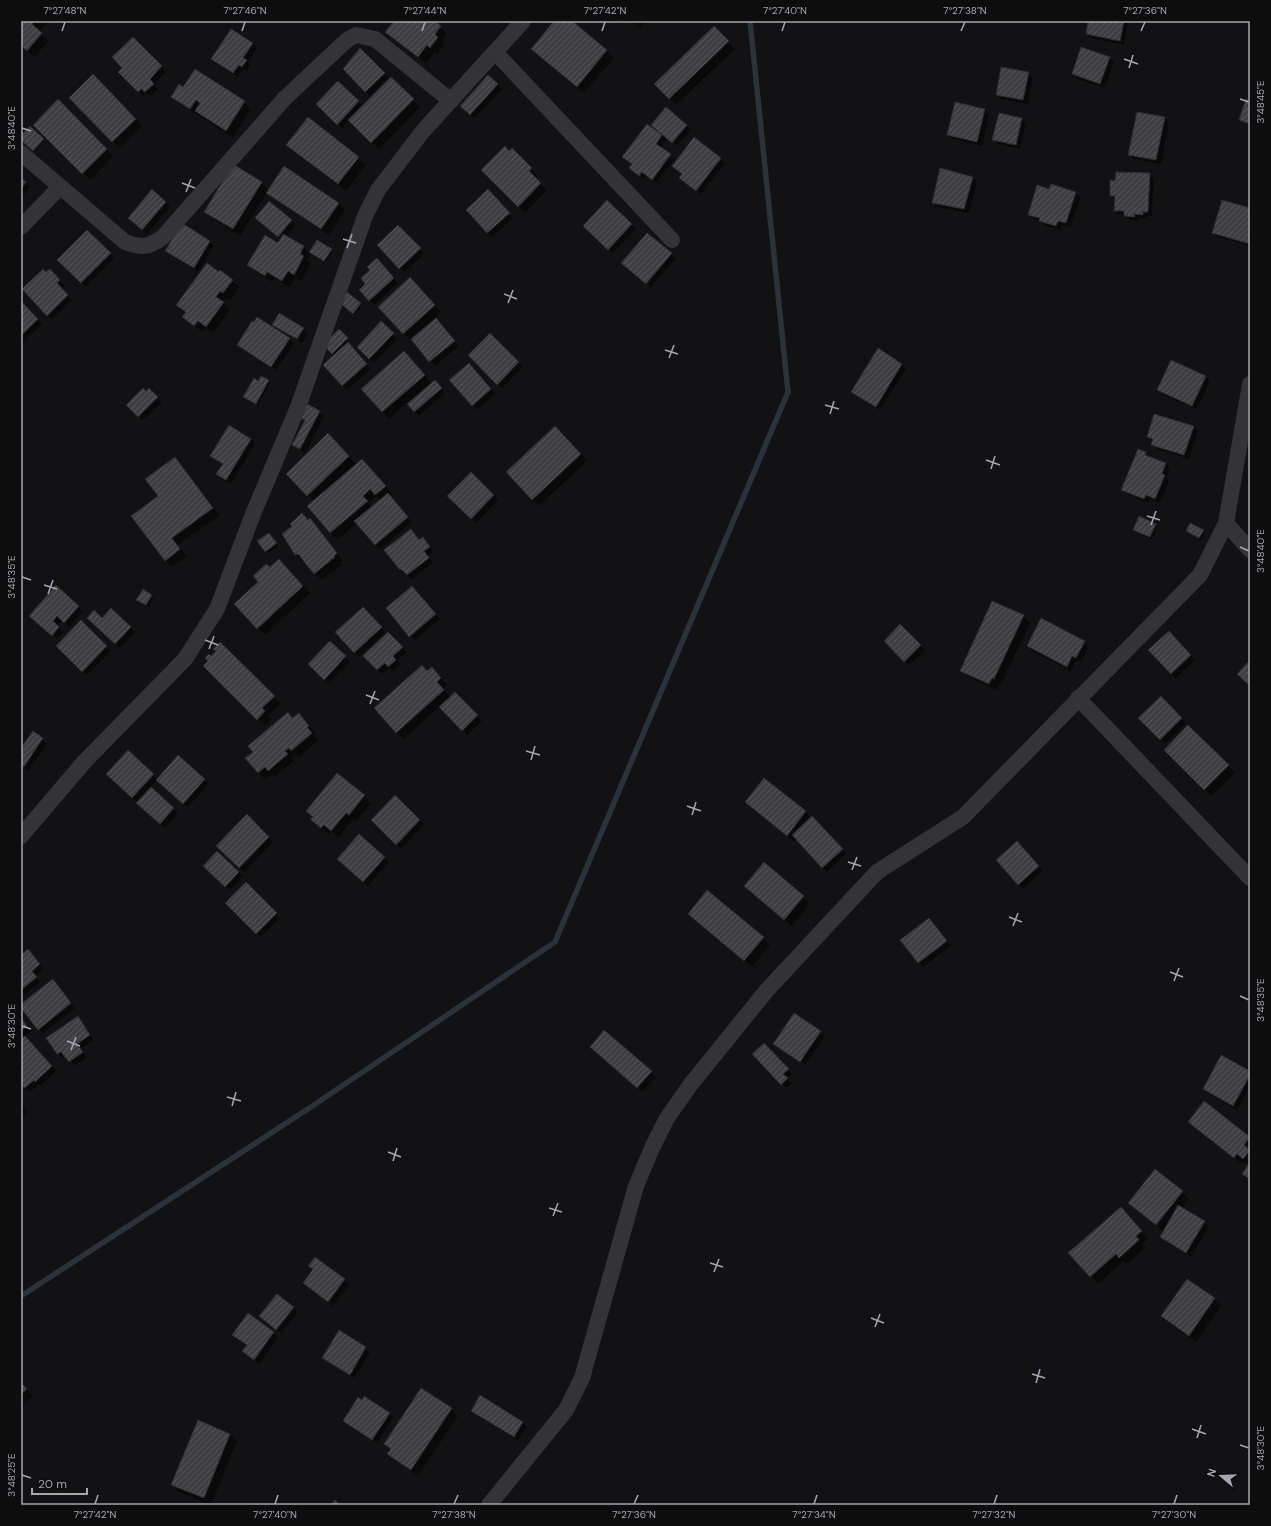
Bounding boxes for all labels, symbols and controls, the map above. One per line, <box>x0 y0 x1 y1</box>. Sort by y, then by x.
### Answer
text: 7°27'48"N <box>43 4 87 17</box>
text: 7°27'46"N <box>223 4 267 17</box>
text: 7°27'44"N <box>403 4 447 17</box>
text: 7°27'42"N <box>584 4 626 17</box>
text: 7°27'40"N <box>763 4 807 17</box>
text: 7°27'38"N <box>943 4 987 17</box>
text: 7°27'36"N <box>1123 4 1167 17</box>
text: 3°48'45"E <box>1254 80 1267 124</box>
text: 3°48'40"E <box>5 106 18 150</box>
text: 3°48'40"E <box>1254 529 1267 573</box>
text: 3°48'35"E <box>5 555 18 599</box>
text: 3°48'35"E <box>1254 978 1267 1022</box>
text: 3°48'30"E <box>5 1003 18 1048</box>
text: 3°48'30"E <box>1254 1425 1267 1470</box>
text: 3°48'25"E <box>5 1453 18 1497</box>
north arrow <box>1201 1456 1241 1496</box>
text: N <box>1204 1467 1219 1479</box>
scale bar <box>32 1470 87 1496</box>
text: 20 m <box>38 1476 67 1492</box>
text: 7°27'42"N <box>74 1508 116 1521</box>
text: 7°27'40"N <box>253 1508 297 1521</box>
text: 7°27'38"N <box>432 1508 476 1521</box>
text: 7°27'36"N <box>612 1508 656 1521</box>
text: 7°27'34"N <box>792 1508 836 1521</box>
text: 7°27'32"N <box>972 1508 1016 1521</box>
text: 7°27'30"N <box>1152 1508 1196 1521</box>

